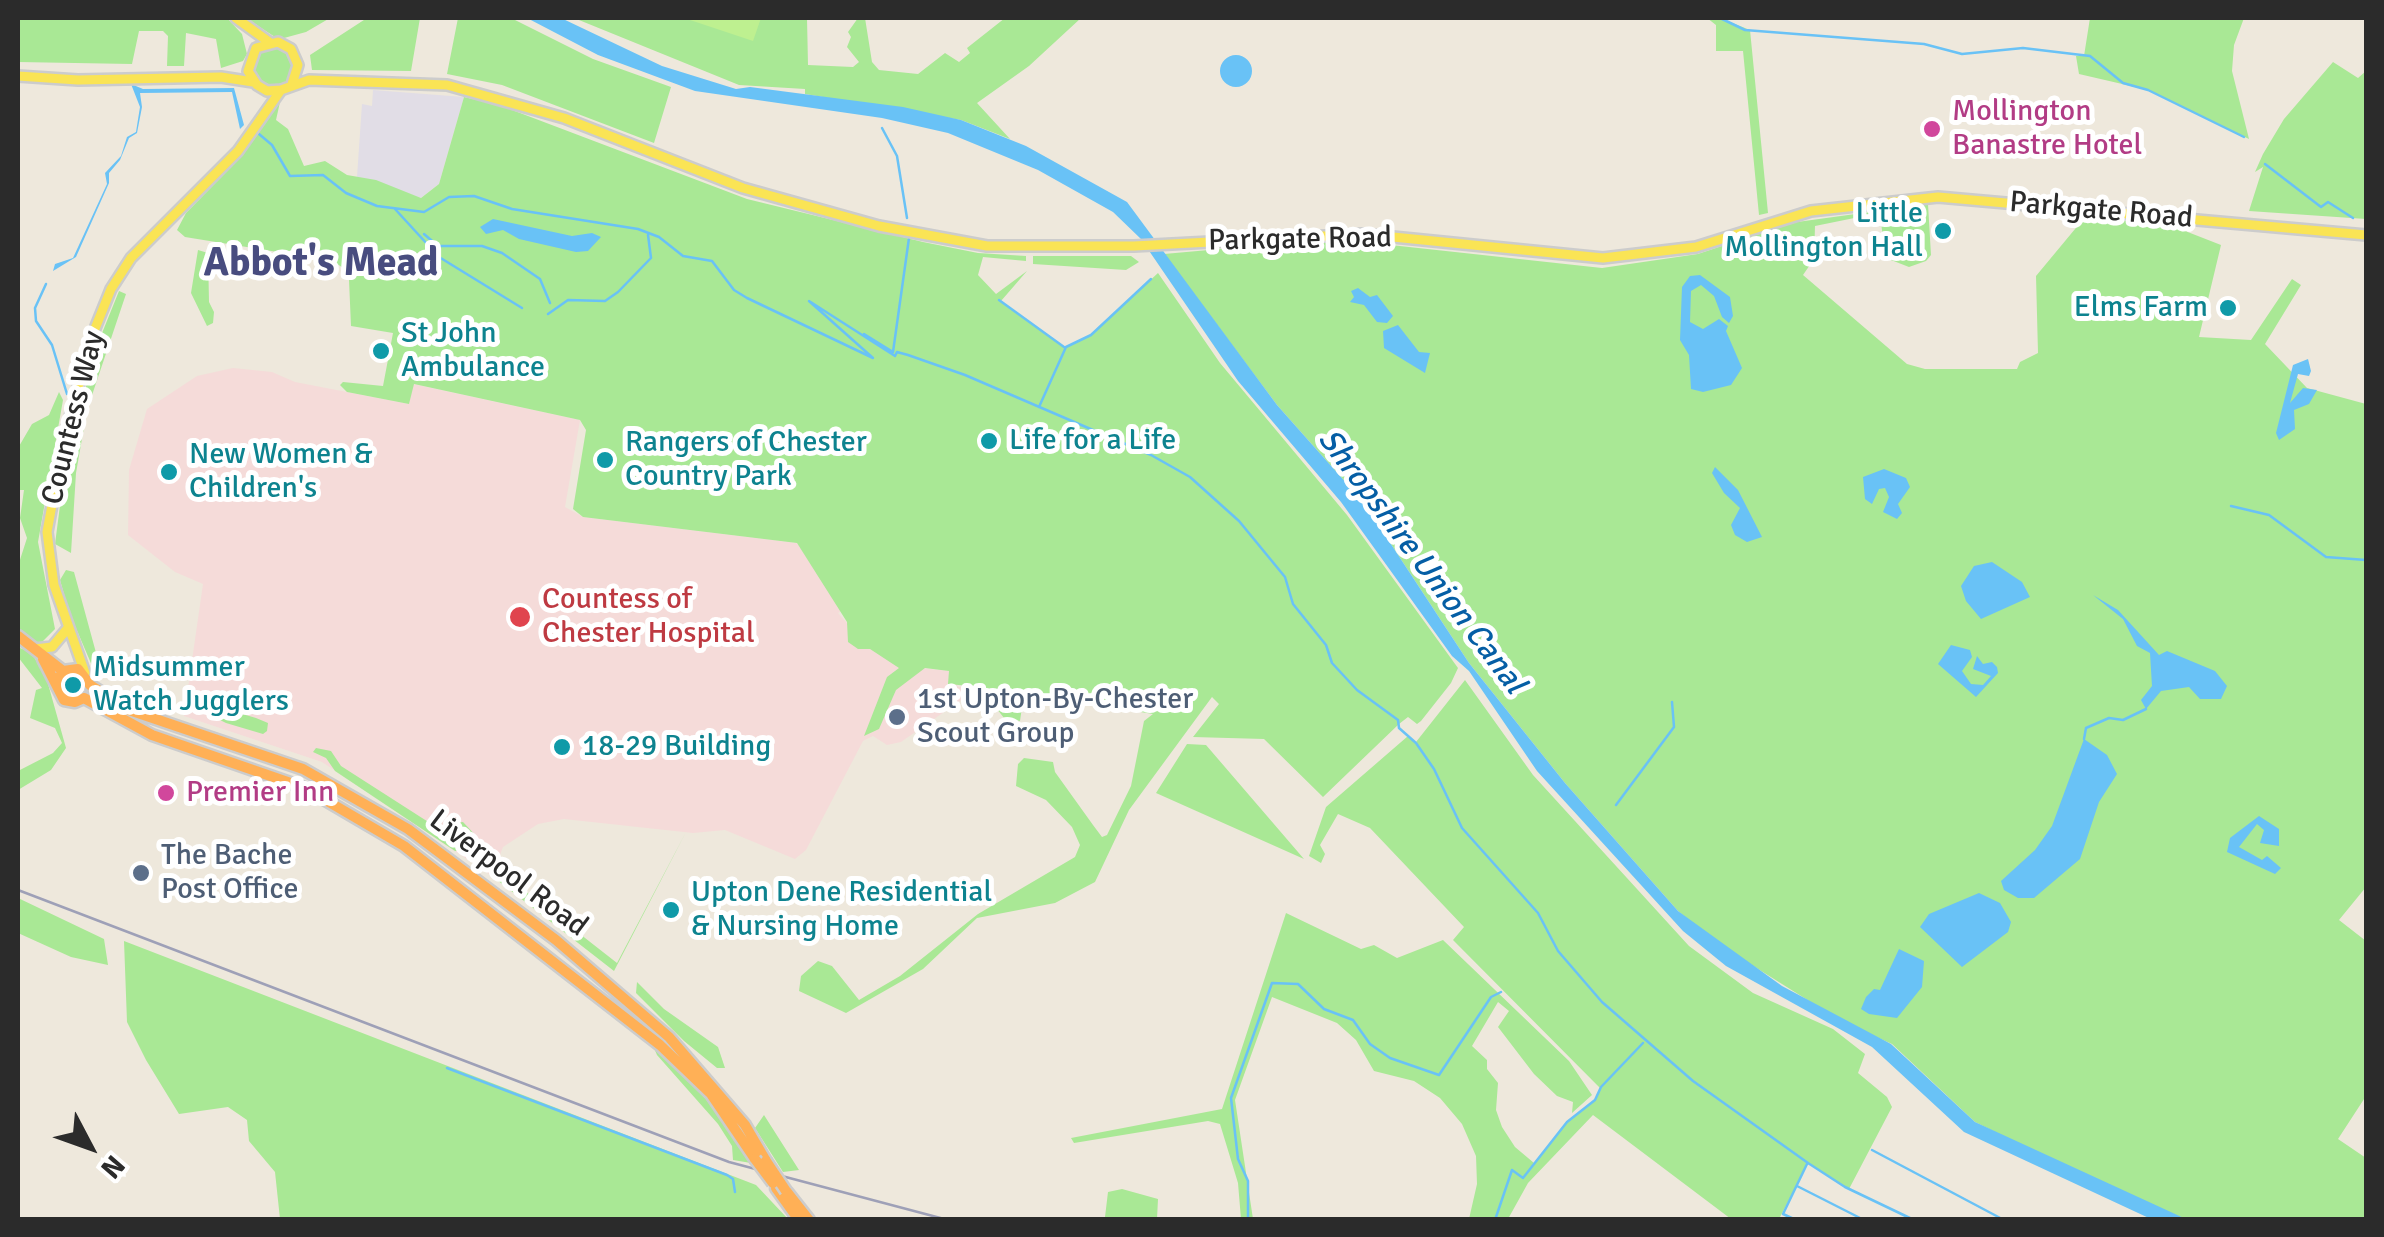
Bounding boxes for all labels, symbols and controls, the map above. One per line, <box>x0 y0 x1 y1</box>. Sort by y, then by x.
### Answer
place label: Mollington Banastre Hotel <box>1952 94 2142 164</box>
marker: Mollington Banastre Hotel <box>1921 118 1943 140</box>
street label: Parkgate Road <box>2008 185 2194 237</box>
place label: Little Mollington Hall <box>1724 196 1923 266</box>
street label: Parkgate Road <box>1208 220 1392 260</box>
marker: Little Mollington Hall <box>1932 220 1954 242</box>
district label: Abbot's Mead <box>204 240 438 288</box>
place label: Elms Farm <box>2074 290 2208 326</box>
marker: Elms Farm <box>2217 297 2239 319</box>
place label: St John Ambulance <box>401 316 545 386</box>
street label: Countess Way <box>35 327 113 509</box>
marker: St John Ambulance <box>370 340 392 362</box>
water label: Shropshire Union Canal <box>1309 422 1533 702</box>
place label: Life for a Life <box>1009 423 1176 459</box>
place label: Rangers of Chester Country Park <box>625 425 867 496</box>
marker: Life for a Life <box>978 430 1000 452</box>
place label: New Women & Children's <box>189 437 373 508</box>
marker: Rangers of Chester Country Park <box>594 449 616 471</box>
marker: New Women & Children's <box>158 461 180 483</box>
place label: Countess of Chester Hospital <box>542 582 755 652</box>
marker: Countess of Chester Hospital <box>507 604 533 630</box>
place label: Midsummer Watch Jugglers <box>93 650 289 720</box>
marker: Midsummer Watch Jugglers <box>62 674 84 696</box>
place label: 1st Upton-By-Chester Scout Group <box>917 682 1193 752</box>
marker: 1st Upton-By-Chester Scout Group <box>886 706 908 728</box>
place label: 18-29 Building <box>582 729 771 765</box>
marker: 18-29 Building <box>551 736 573 758</box>
place label: Premier Inn <box>186 775 334 811</box>
marker: Premier Inn <box>155 782 177 804</box>
street label: Liverpool Road <box>422 803 594 945</box>
place label: The Bache Post Office <box>161 838 298 908</box>
marker: The Bache Post Office <box>130 862 152 884</box>
place label: Upton Dene Residential & Nursing Home <box>691 875 992 946</box>
marker: Upton Dene Residential & Nursing Home <box>660 899 682 921</box>
north arrow <box>40 1097 140 1197</box>
text: N <box>93 1148 132 1185</box>

